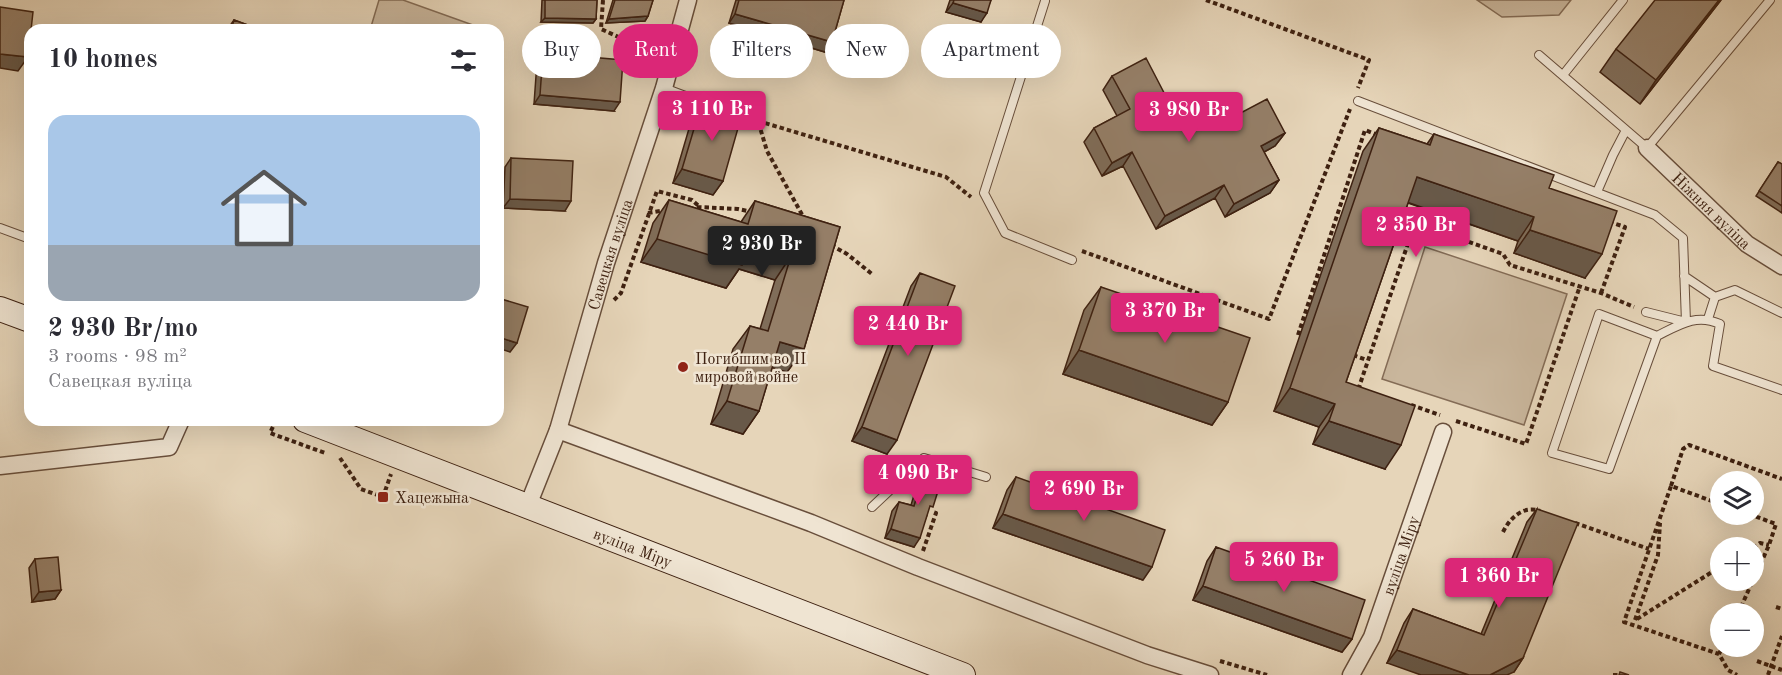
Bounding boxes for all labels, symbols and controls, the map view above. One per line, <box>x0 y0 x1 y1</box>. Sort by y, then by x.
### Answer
chip: Buy <box>522 24 601 78</box>
chip: Rent <box>613 24 698 78</box>
chip: Filters <box>710 24 813 78</box>
chip: New <box>825 24 909 78</box>
chip: Apartment <box>921 24 1061 78</box>
icon: filters <box>447 44 480 77</box>
text: 10 homes <box>48 47 157 73</box>
pin: 3 110 Br <box>650 91 774 142</box>
pin: 3 980 Br <box>1127 92 1251 143</box>
text: 3 110 Br <box>672 100 752 120</box>
text: 3 980 Br <box>1149 101 1229 121</box>
icon: home <box>210 154 318 262</box>
street label: Ніжняя вуліца <box>1668 170 1753 253</box>
street label: Савецкая вуліца <box>587 197 637 312</box>
pin: 2 350 Br <box>1354 207 1478 258</box>
text: 2 350 Br <box>1376 216 1456 236</box>
pin: 2 930 Br <box>700 226 824 277</box>
text: 2 930 Br <box>722 235 802 255</box>
pin: 3 370 Br <box>1103 293 1227 344</box>
text: 3 370 Br <box>1125 302 1205 322</box>
pin: 2 440 Br <box>846 306 970 357</box>
text: 2 440 Br <box>868 315 948 335</box>
text: 2 930 Br/mo <box>48 316 198 342</box>
text: 3 rooms · 98 m² <box>48 347 187 367</box>
place label: Погибшим во II мировой войне <box>695 352 806 386</box>
marker: Погибшим во II мировой войне <box>676 360 690 374</box>
text: Савецкая вуліца <box>48 372 192 392</box>
pin: 4 090 Br <box>856 455 980 506</box>
text: 4 090 Br <box>878 464 958 484</box>
pin: 2 690 Br <box>1022 471 1146 522</box>
map controls <box>1710 471 1764 657</box>
button: layers <box>1710 471 1764 525</box>
text: 2 690 Br <box>1044 480 1124 500</box>
marker: Хацежына <box>376 490 390 504</box>
place label: Хацежына <box>395 491 469 507</box>
street label: вуліца Міру <box>1381 514 1424 598</box>
street label: вуліца Міру <box>591 527 675 572</box>
button: + <box>1710 537 1764 591</box>
pin: 5 260 Br <box>1222 542 1346 593</box>
text: 5 260 Br <box>1244 551 1324 571</box>
pin: 1 360 Br <box>1437 558 1561 609</box>
text: 1 360 Br <box>1459 567 1539 587</box>
button: − <box>1710 603 1764 657</box>

